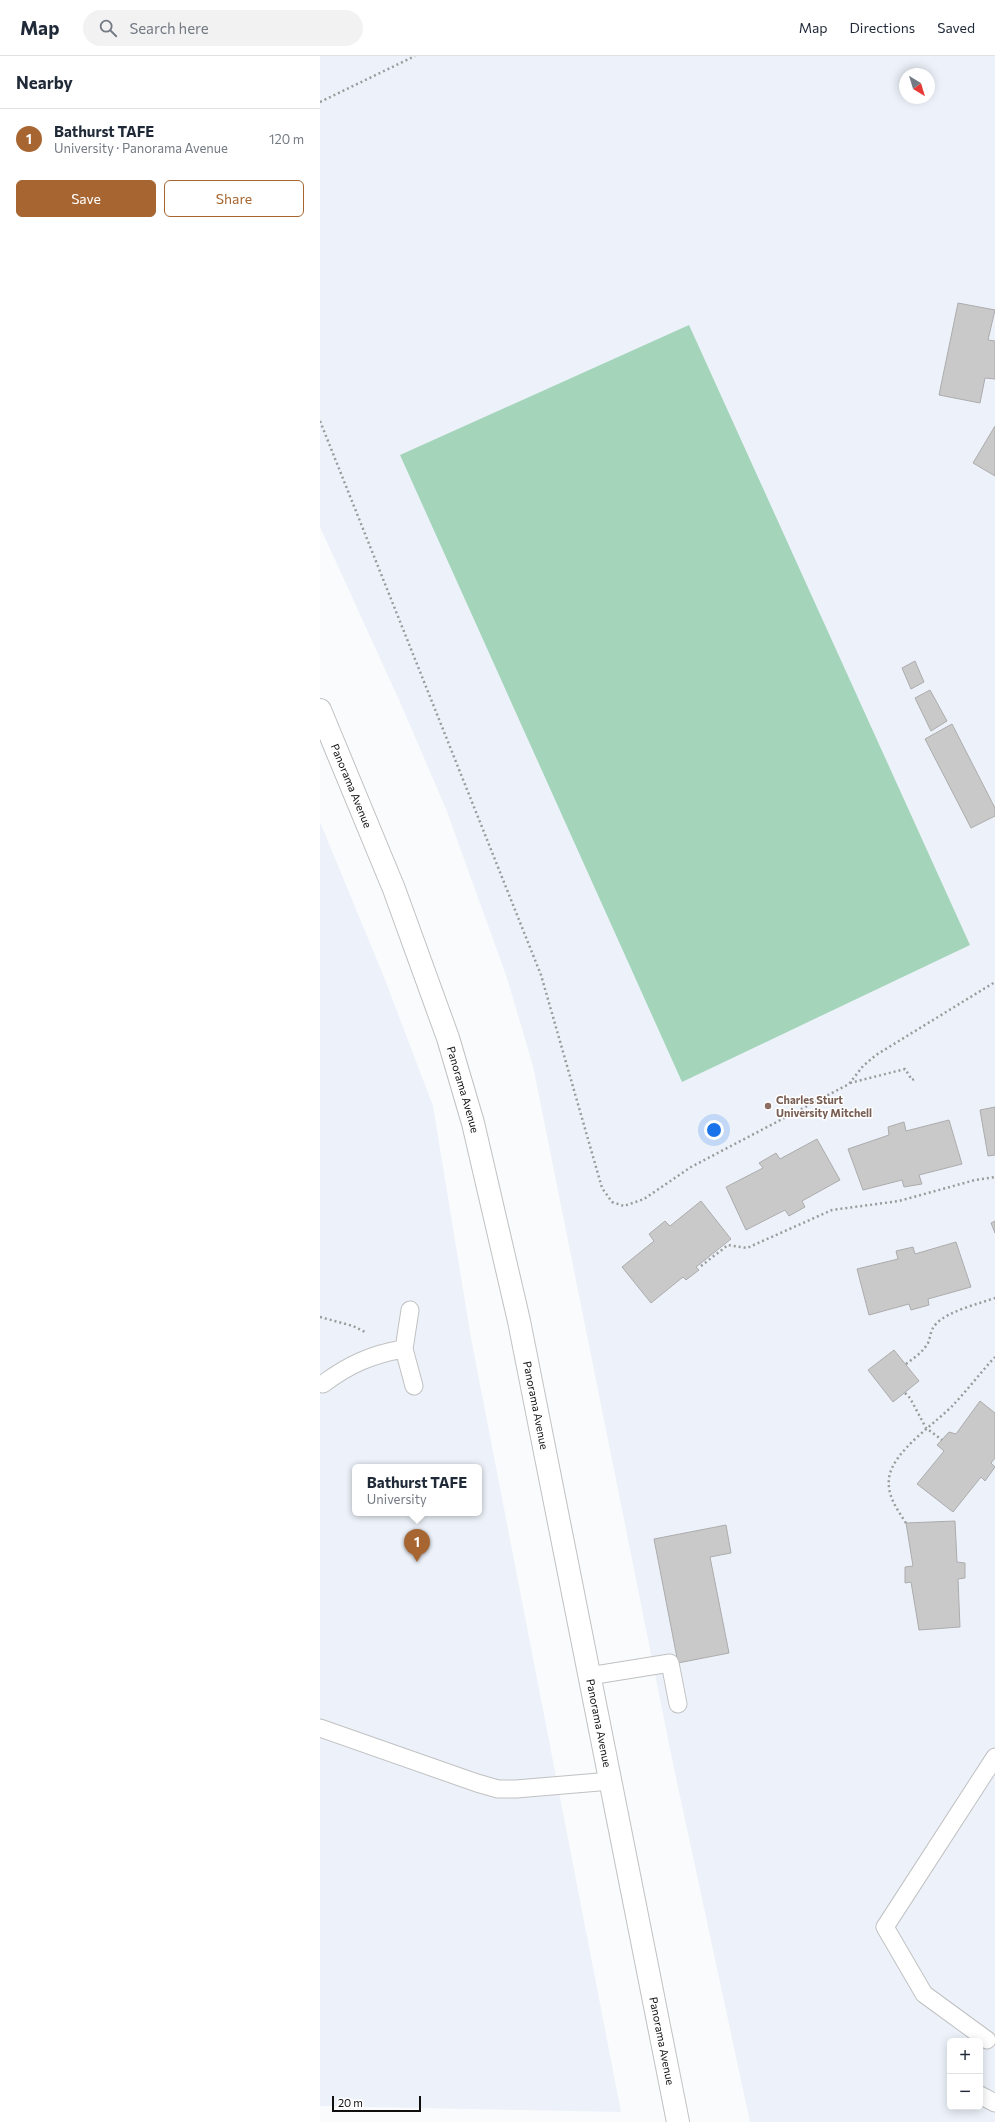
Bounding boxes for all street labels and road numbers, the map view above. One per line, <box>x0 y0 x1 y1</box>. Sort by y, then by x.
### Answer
street label: Panorama Avenue <box>329 742 375 830</box>
street label: Panorama Avenue <box>445 1045 482 1134</box>
street label: Panorama Avenue <box>521 1360 551 1451</box>
street label: Panorama Avenue <box>584 1678 614 1769</box>
street label: Panorama Avenue <box>647 1995 678 2086</box>

